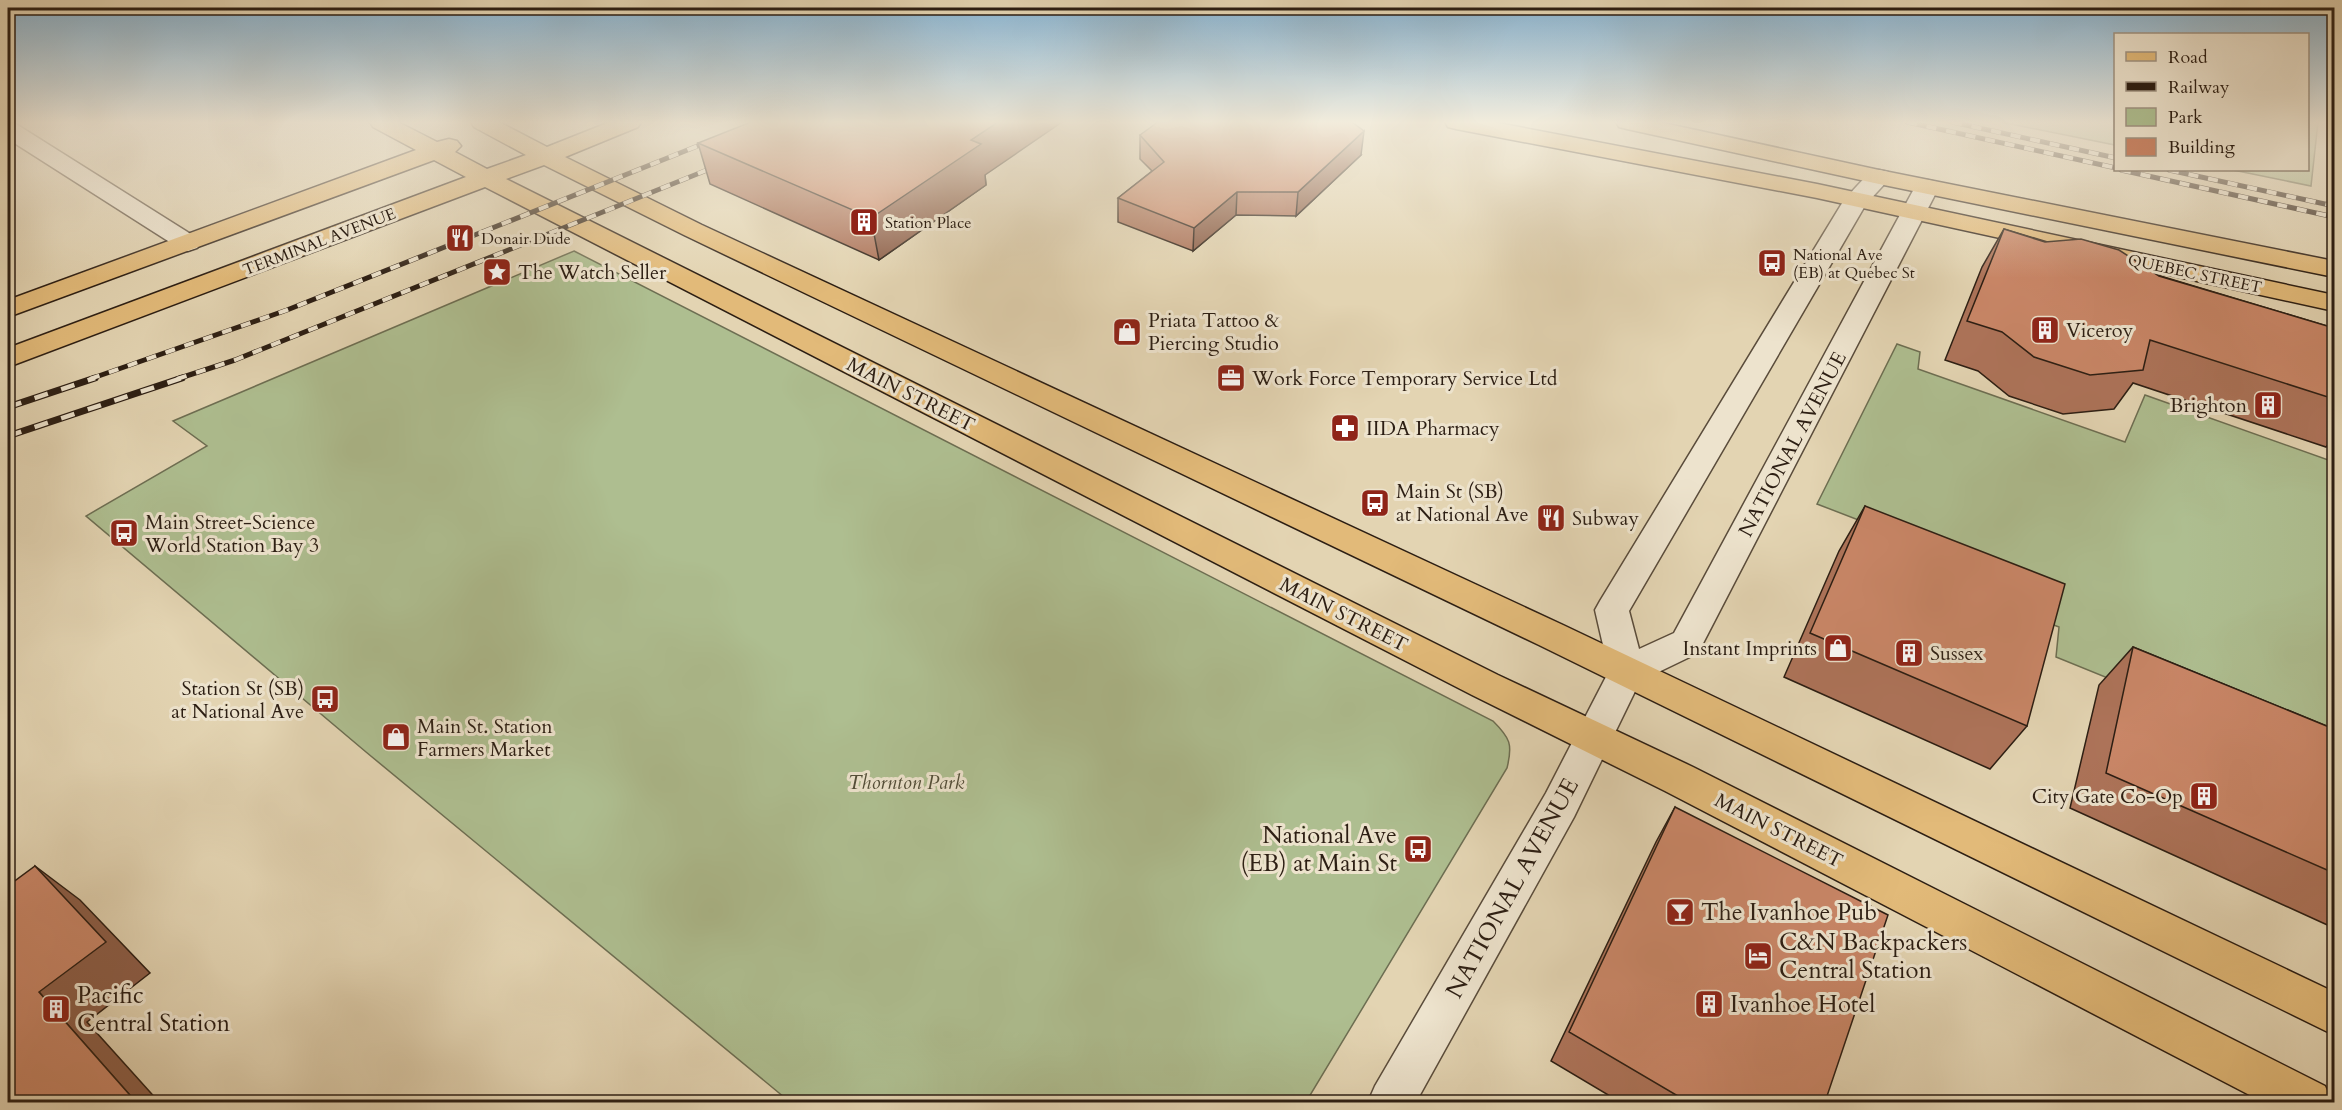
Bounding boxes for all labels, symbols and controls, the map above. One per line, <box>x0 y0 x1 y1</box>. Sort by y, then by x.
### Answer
legend <box>2114 33 2309 171</box>
text: Road <box>2168 45 2208 70</box>
text: Railway <box>2168 75 2230 100</box>
text: Park <box>2168 105 2203 130</box>
text: Building <box>2168 135 2236 160</box>
street label: TERMINAL AVENUE <box>240 203 399 281</box>
building icon: Station Place <box>848 206 880 238</box>
place label: Station Place <box>885 212 972 234</box>
restaurant icon: Donair Dude <box>444 222 476 254</box>
place label: Donair Dude <box>481 228 571 250</box>
place label: National Ave (EB) at Quebec St <box>1793 244 1915 284</box>
bus stop icon: National Ave (EB) at Quebec St <box>1756 247 1788 279</box>
street label: QUEBEC STREET <box>2126 249 2264 299</box>
place icon: The Watch Seller <box>481 256 513 288</box>
place label: The Watch Seller <box>518 259 667 286</box>
place label: Priata Tattoo & Piercing Studio <box>1148 307 1280 357</box>
building icon: Viceroy <box>2029 314 2061 346</box>
shop icon: Priata Tattoo & Piercing Studio <box>1111 316 1143 348</box>
place label: Viceroy <box>2066 317 2134 344</box>
street label: NATIONAL AVENUE <box>1732 347 1853 541</box>
street label: MAIN STREET <box>842 351 980 438</box>
office icon: Work Force Temporary Service Ltd <box>1215 362 1247 394</box>
place label: Work Force Temporary Service Ltd <box>1251 365 1558 392</box>
building icon: Brighton <box>2252 389 2284 421</box>
place label: Brighton <box>2170 392 2248 419</box>
pharmacy icon: IIDA Pharmacy <box>1329 412 1361 444</box>
place label: IIDA Pharmacy <box>1366 415 1500 442</box>
place label: Main St (SB) at National Ave <box>1396 478 1529 528</box>
bus stop icon: Main St (SB) at National Ave <box>1359 487 1391 519</box>
restaurant icon: Subway <box>1535 502 1567 534</box>
place label: Subway <box>1572 505 1639 532</box>
place label: Main Street-Science World Station Bay 3 <box>144 509 319 559</box>
bus stop icon: Main Street-Science World Station Bay 3 <box>108 517 140 549</box>
street label: MAIN STREET <box>1275 571 1413 658</box>
shop icon: Instant Imprints <box>1822 632 1854 664</box>
place label: Instant Imprints <box>1682 635 1817 662</box>
building icon: Sussex <box>1893 637 1925 669</box>
place label: Sussex <box>1930 640 1983 667</box>
place label: Station St (SB) at National Ave <box>171 675 304 725</box>
bus stop icon: Station St (SB) at National Ave <box>309 683 341 715</box>
place label: Main St. Station Farmers Market <box>417 713 553 763</box>
shop icon: Main St. Station Farmers Market <box>380 721 412 753</box>
park label: Thornton Park <box>848 769 964 796</box>
street label: NATIONAL AVENUE <box>1438 772 1587 1004</box>
building icon: City Gate Co-Op <box>2188 780 2220 812</box>
place label: City Gate Co-Op <box>2032 783 2183 810</box>
street label: MAIN STREET <box>1710 787 1848 874</box>
place label: National Ave (EB) at Main St <box>1240 819 1397 880</box>
bus stop icon: National Ave (EB) at Main St <box>1402 833 1434 865</box>
bar icon: The Ivanhoe Pub <box>1664 896 1696 928</box>
place label: The Ivanhoe Pub <box>1701 896 1877 929</box>
place label: C&N Backpackers Central Station <box>1779 926 1967 987</box>
hotel icon: C&N Backpackers Central Station <box>1742 940 1774 972</box>
place label: Pacific Central Station <box>77 979 230 1040</box>
building icon: Ivanhoe Hotel <box>1693 988 1725 1020</box>
place label: Ivanhoe Hotel <box>1730 988 1875 1021</box>
building icon: Pacific Central Station <box>40 993 72 1025</box>

